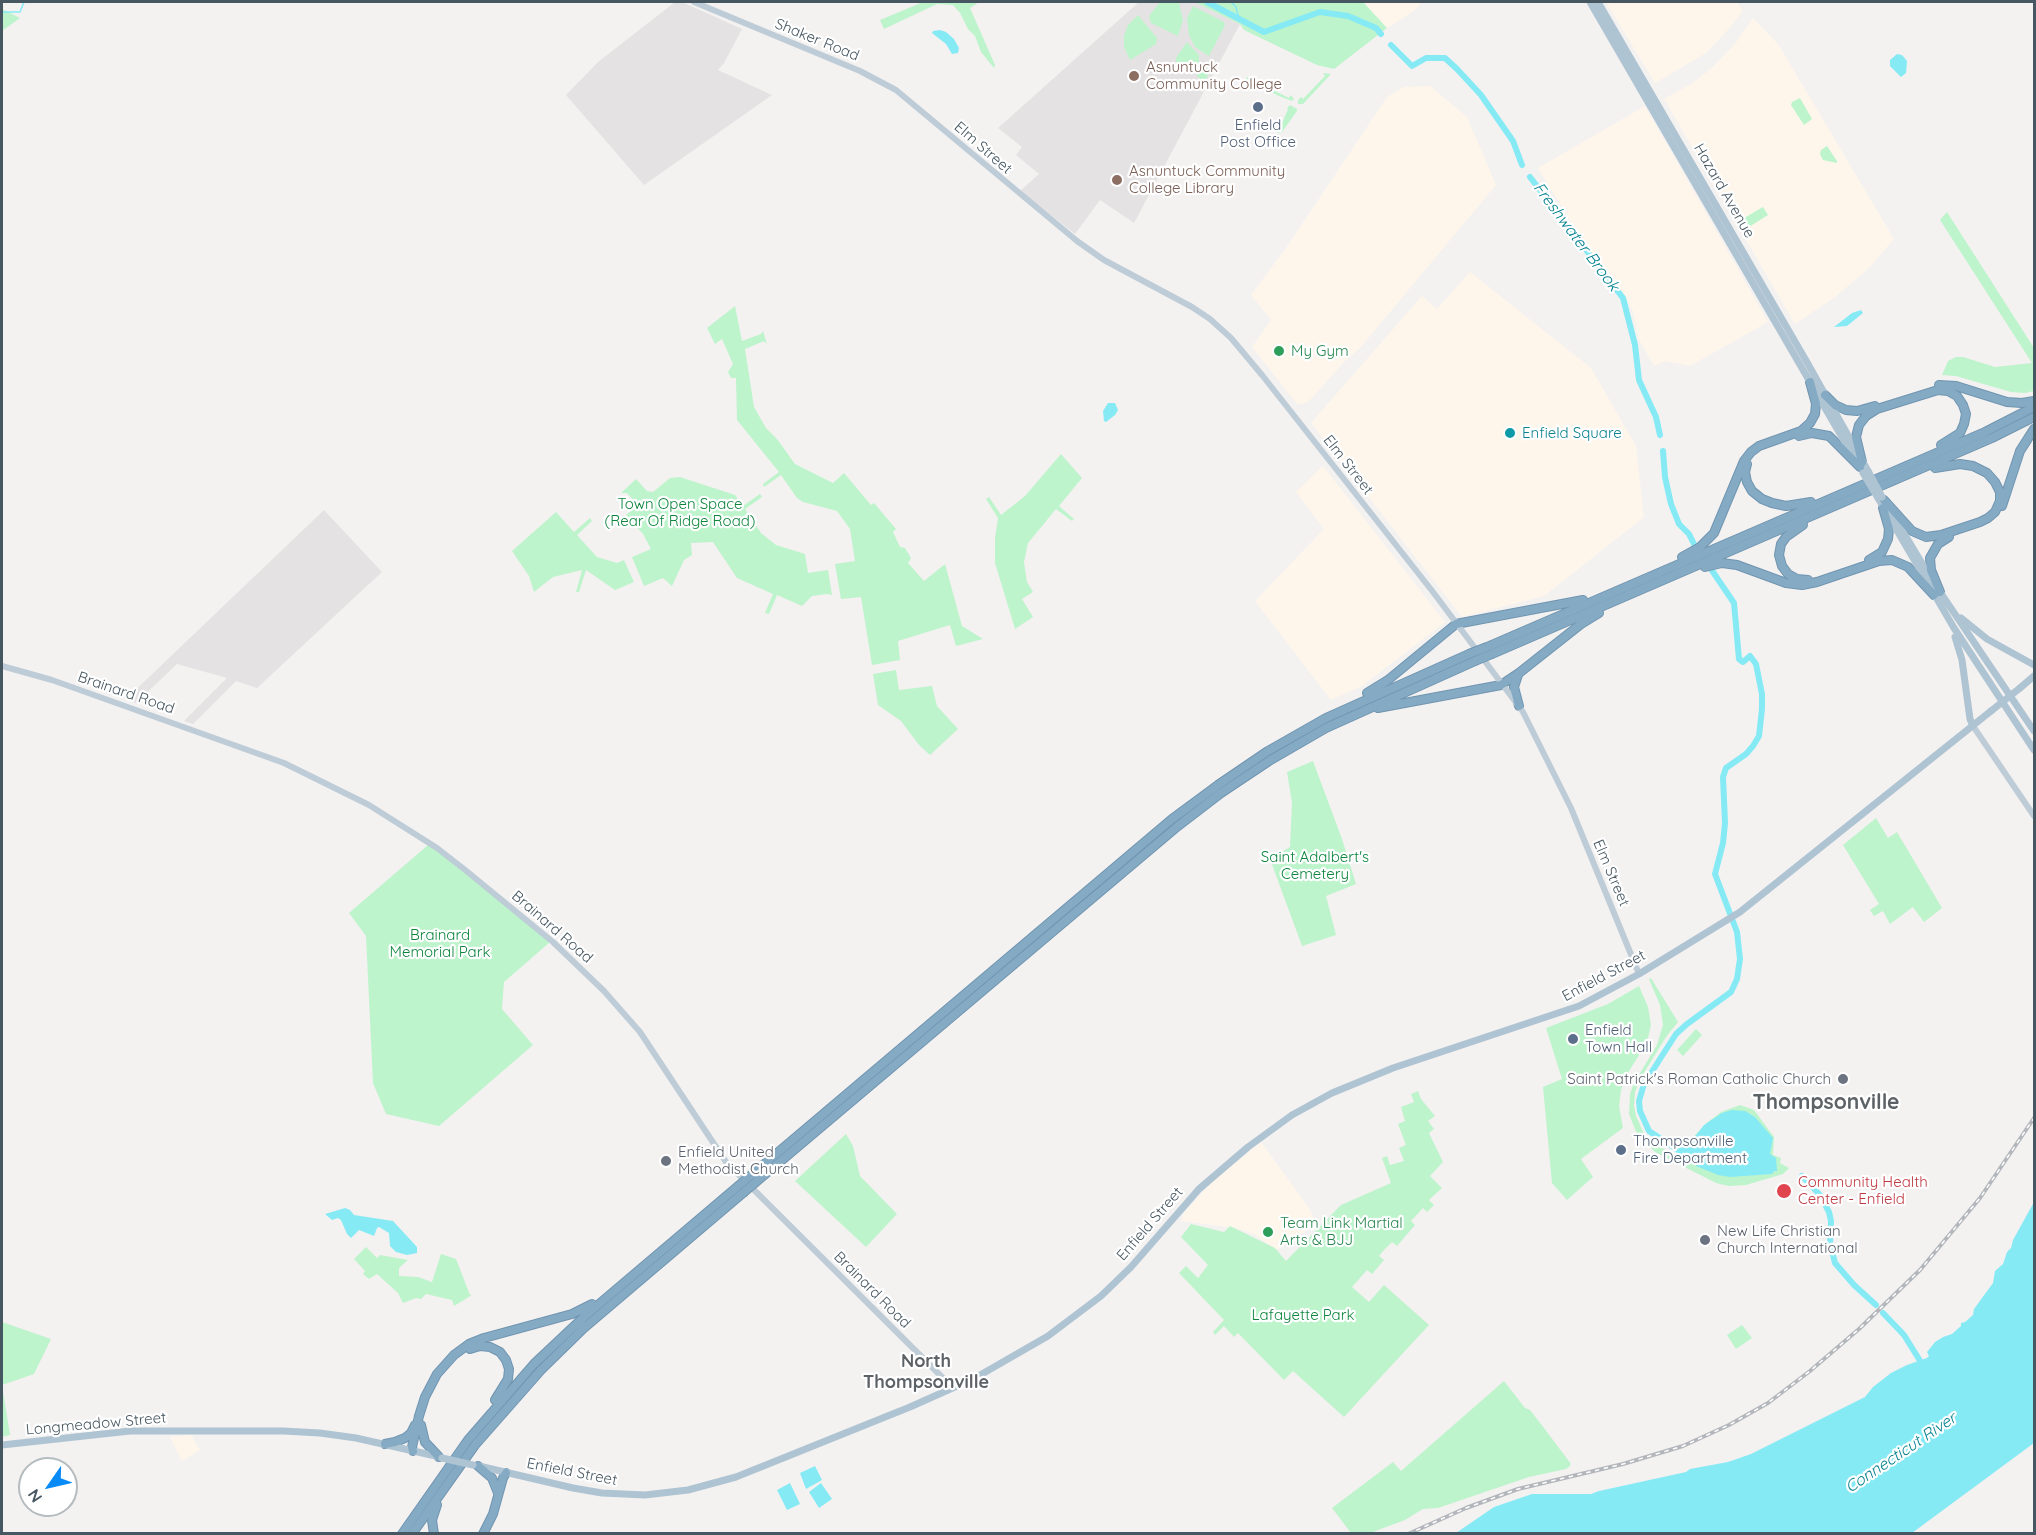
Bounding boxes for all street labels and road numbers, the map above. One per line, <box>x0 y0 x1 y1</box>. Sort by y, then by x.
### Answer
street label: Shaker Road <box>772 15 862 65</box>
street label: Elm Street <box>950 118 1016 178</box>
street label: Hazard Avenue <box>1690 141 1758 241</box>
street label: Elm Street <box>1319 432 1377 498</box>
street label: Brainard Road <box>75 668 177 718</box>
street label: Elm Street <box>1589 837 1633 909</box>
street label: Brainard Road <box>508 887 596 967</box>
street label: Enfield Street <box>1559 947 1649 1005</box>
street label: Enfield Street <box>1113 1183 1187 1265</box>
street label: Brainard Road <box>830 1248 914 1332</box>
street label: Longmeadow Street <box>25 1409 167 1439</box>
street label: Enfield Street <box>525 1454 619 1490</box>

